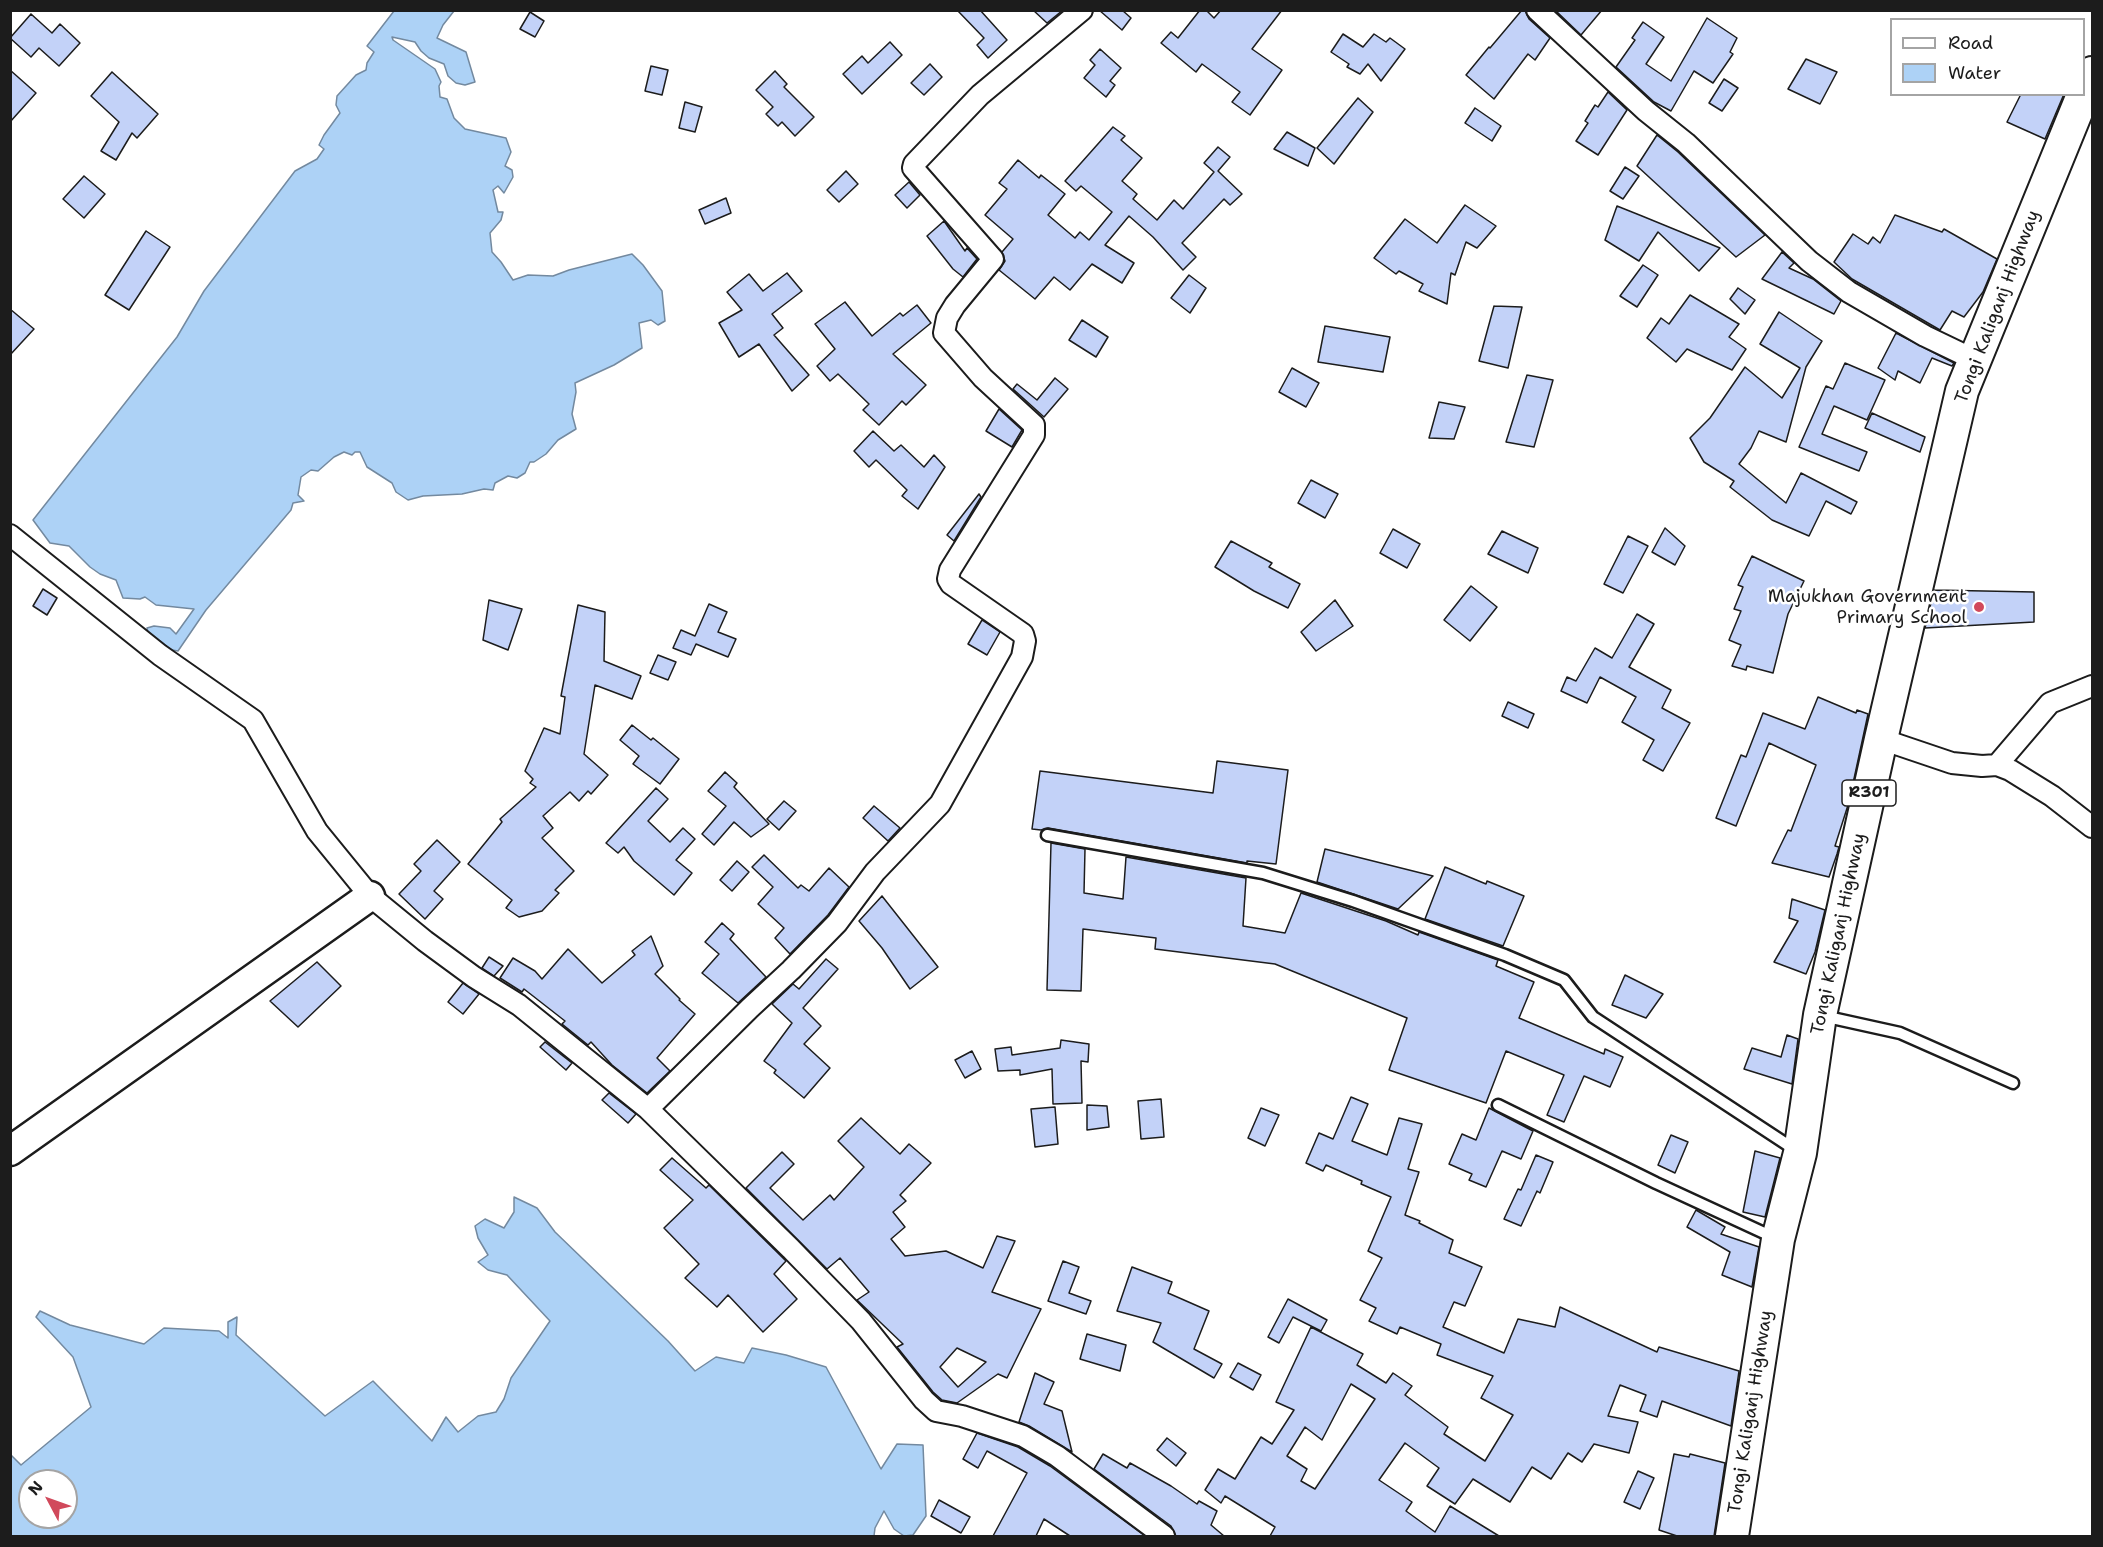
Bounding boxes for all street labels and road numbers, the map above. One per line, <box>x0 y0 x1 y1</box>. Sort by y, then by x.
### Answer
street label: Tongi Kaliganj Highway <box>1951 207 2045 407</box>
road number: R301 <box>1842 780 1896 806</box>
street label: Tongi Kaliganj Highway <box>1807 831 1871 1037</box>
street label: Tongi Kaliganj Highway <box>1724 1309 1778 1515</box>

